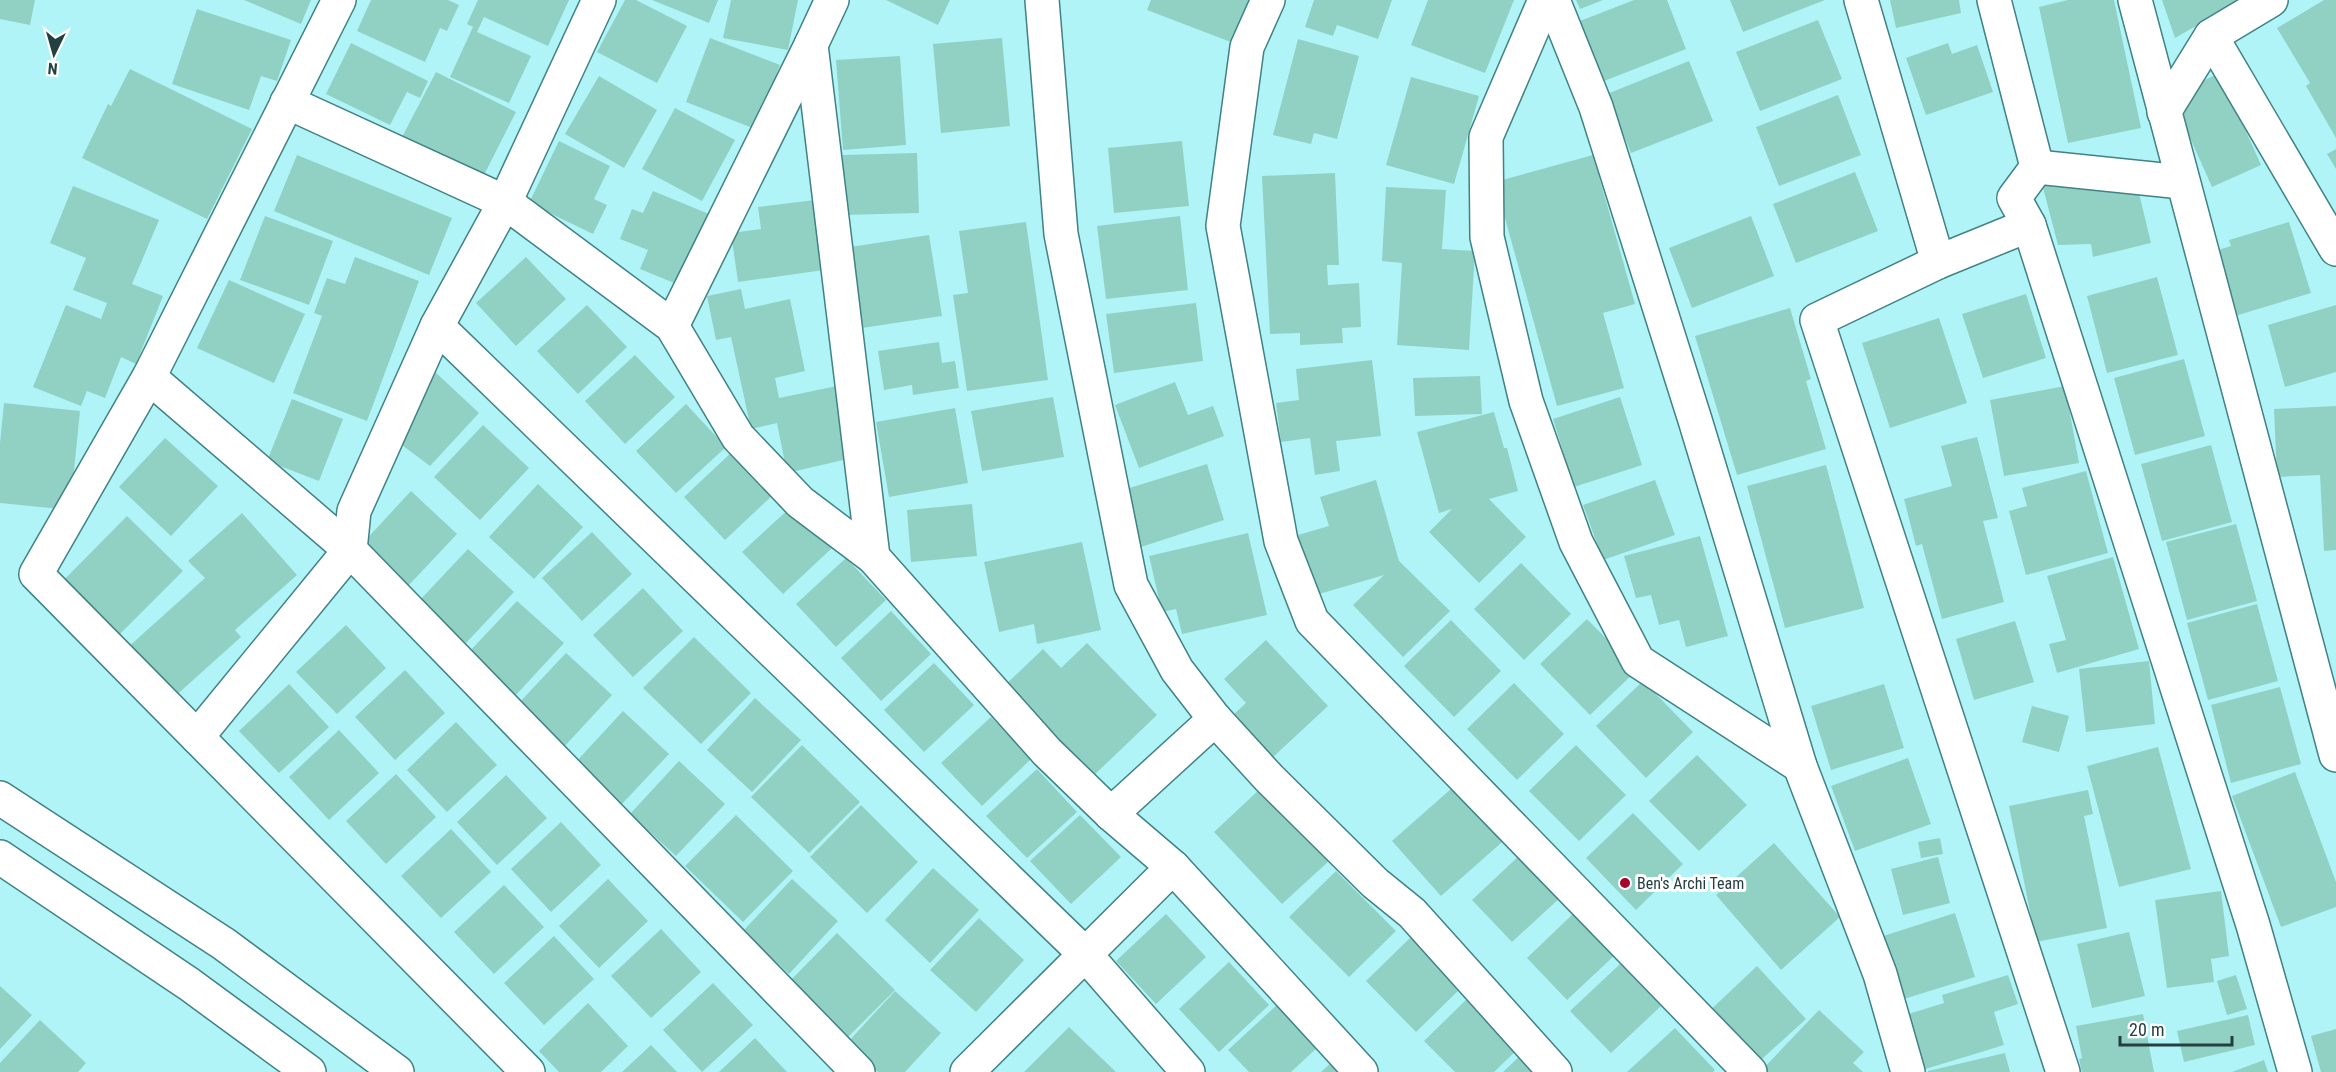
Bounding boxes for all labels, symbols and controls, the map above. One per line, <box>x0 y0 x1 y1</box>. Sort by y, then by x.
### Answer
north arrow <box>24 24 84 84</box>
text: N <box>47 59 58 78</box>
place label: Ben's Archi Team <box>1637 874 1744 893</box>
marker: Ben's Archi Team <box>1618 876 1632 890</box>
scale bar <box>2120 1009 2232 1047</box>
text: 20 m <box>2129 1019 2164 1040</box>

